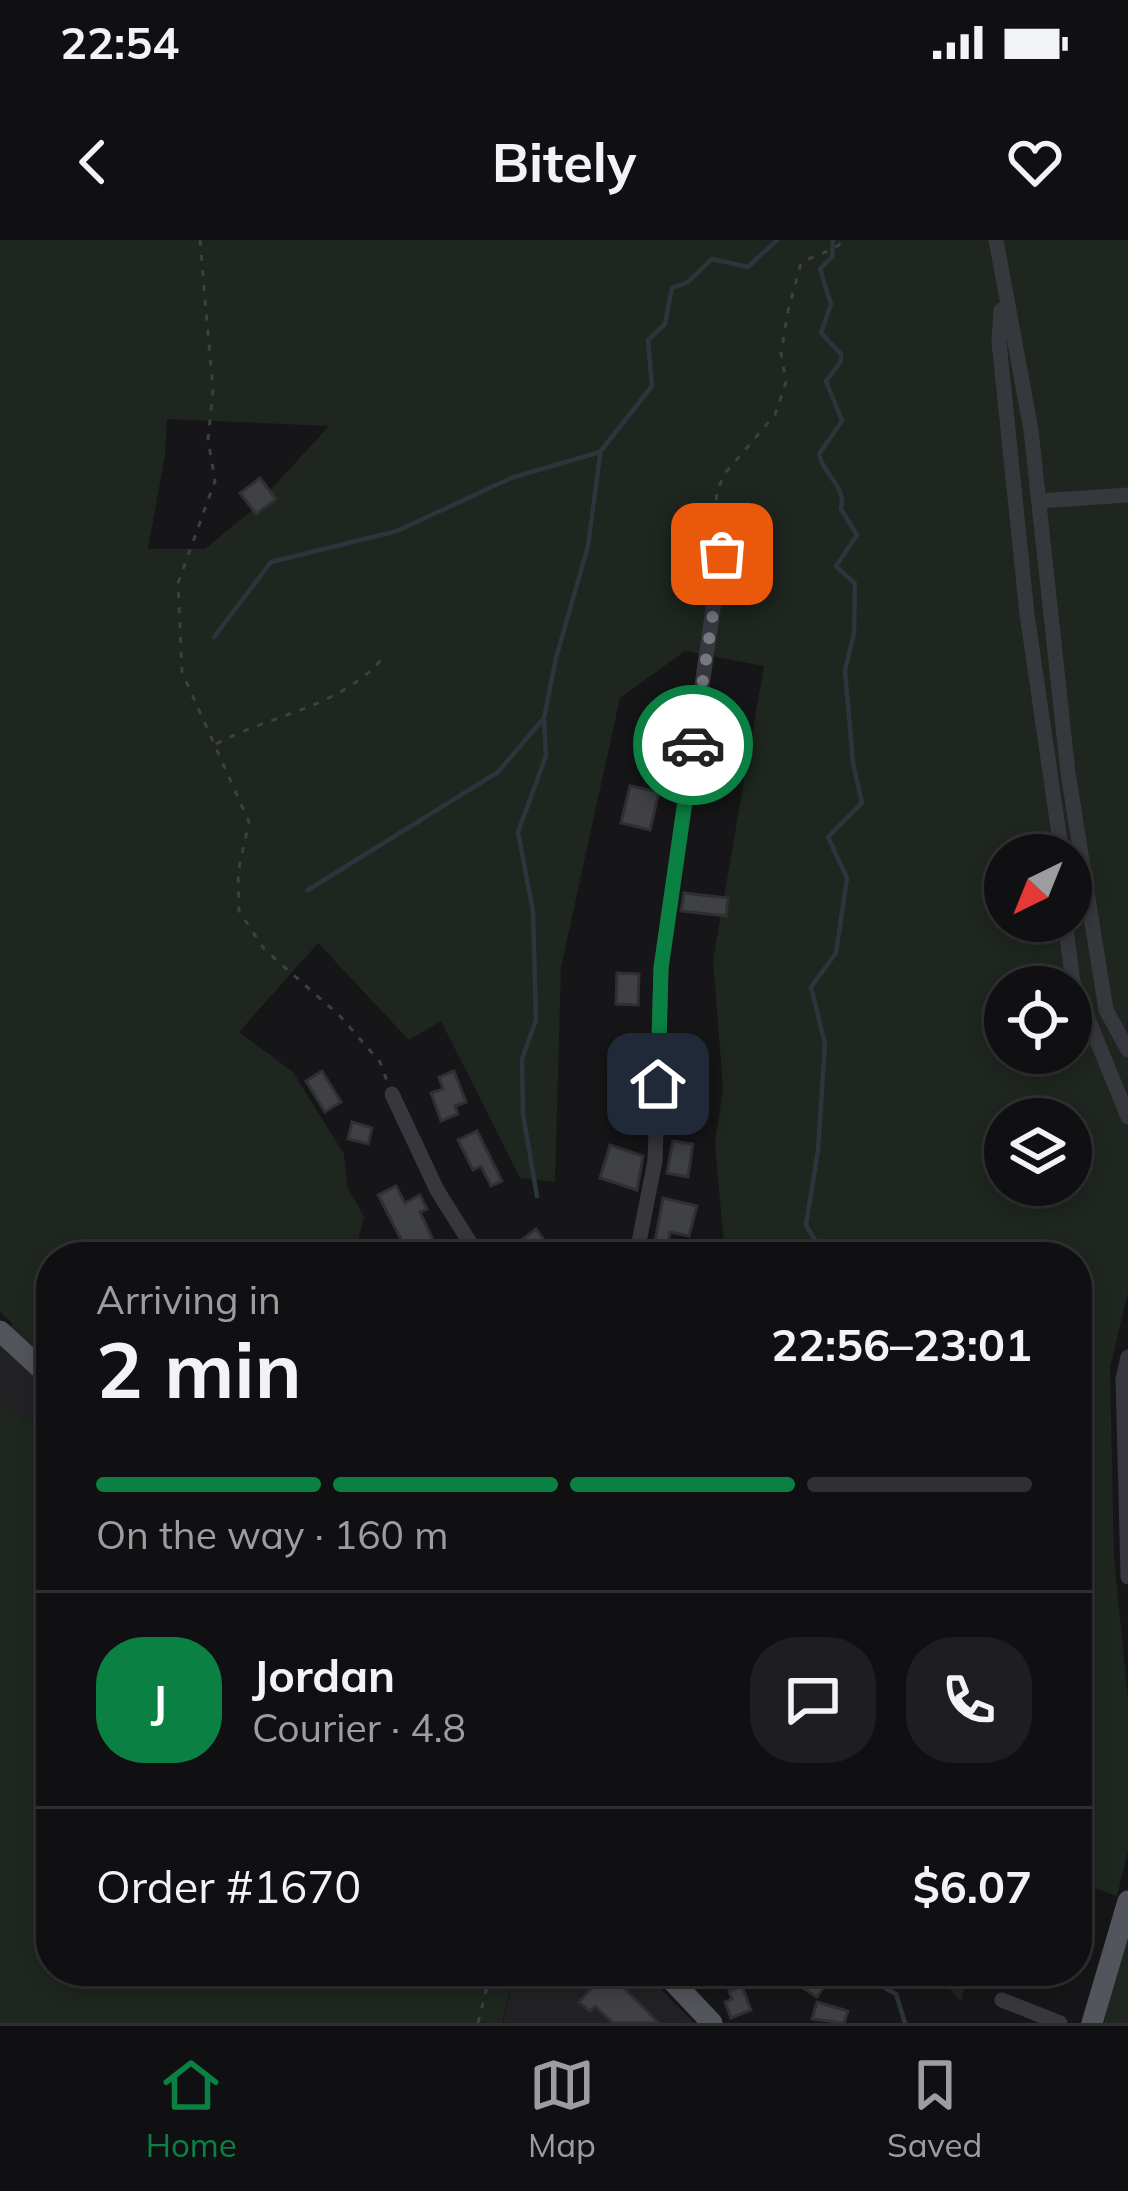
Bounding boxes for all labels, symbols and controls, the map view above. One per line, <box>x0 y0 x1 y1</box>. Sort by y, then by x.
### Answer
text: 22:54 <box>60 14 179 70</box>
text: Bitely <box>492 128 636 196</box>
icon: back <box>60 129 126 195</box>
icon: heart <box>1002 129 1068 195</box>
pin <box>671 503 773 605</box>
icon: bag <box>689 521 755 587</box>
courier <box>633 685 753 805</box>
icon: car <box>660 712 726 778</box>
north arrow <box>984 834 1092 942</box>
map controls <box>984 834 1092 1206</box>
button: locate <box>984 966 1092 1074</box>
pin <box>607 1033 709 1135</box>
icon: home <box>625 1051 691 1117</box>
button: layers <box>984 1098 1092 1206</box>
text: Arriving in <box>96 1275 281 1324</box>
text: 22:56–23:01 <box>771 1316 1032 1372</box>
text: 2 min <box>96 1320 302 1418</box>
text: On the way · 160 m <box>96 1510 448 1559</box>
button: chat <box>750 1637 876 1763</box>
button: phone <box>906 1637 1032 1763</box>
text: Jordan <box>252 1647 395 1703</box>
text: J <box>151 1672 167 1728</box>
text: Courier · 4.8 <box>252 1703 466 1752</box>
text: Order #1670 <box>96 1858 361 1914</box>
text: $6.07 <box>913 1858 1032 1914</box>
tab: Home <box>146 2052 237 2165</box>
tab: Map <box>528 2052 596 2165</box>
tab: Saved <box>887 2052 982 2165</box>

